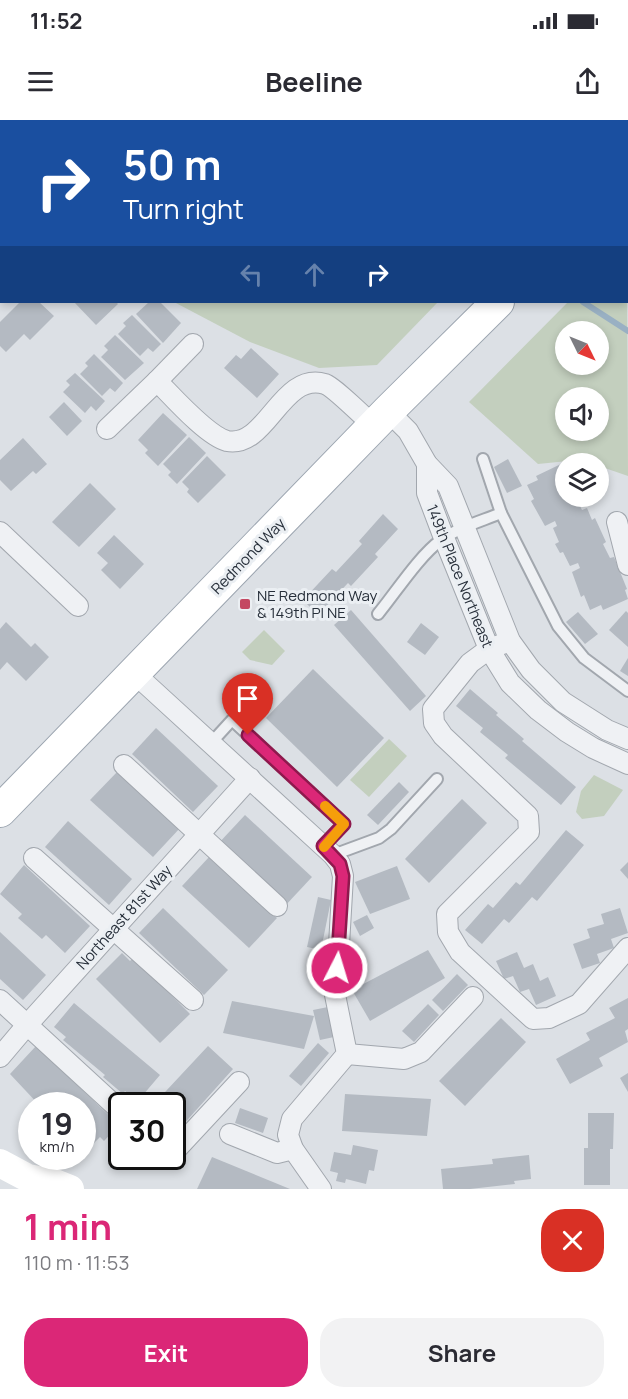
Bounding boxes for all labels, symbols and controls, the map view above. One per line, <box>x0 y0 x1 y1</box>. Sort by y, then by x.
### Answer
text: 11:52 <box>30 6 82 36</box>
text: Beeline <box>265 63 363 100</box>
icon: menu <box>24 65 57 98</box>
icon: share <box>571 65 604 98</box>
text: 50 m <box>123 135 221 193</box>
icon: right <box>24 144 102 222</box>
text: Turn right <box>123 190 244 227</box>
icon: left <box>235 258 268 291</box>
icon: ahead <box>298 258 331 291</box>
icon: right <box>361 258 394 291</box>
north arrow <box>555 321 609 375</box>
map controls <box>555 321 609 507</box>
button: sound <box>555 387 609 441</box>
button: layers <box>555 453 609 507</box>
street label: 149th Place Northeast <box>422 501 498 651</box>
street label: Redmond Way <box>206 513 290 599</box>
place label: NE Redmond Way & 149th Pl NE <box>257 585 377 623</box>
marker: NE Redmond Way & 149th Pl NE <box>238 597 252 611</box>
pin <box>222 673 273 735</box>
icon: arrive <box>231 682 264 715</box>
street label: Northeast 81st Way <box>71 860 177 974</box>
position arrow <box>305 936 369 1000</box>
speed limit sign: 30 <box>108 1092 186 1170</box>
text: 19 <box>41 1103 73 1144</box>
text: km/h <box>40 1136 74 1157</box>
text: 1 min <box>24 1202 112 1251</box>
button: close <box>541 1209 604 1272</box>
text: 110 m · 11:53 <box>24 1249 129 1276</box>
button: Exit <box>24 1318 308 1387</box>
button: Share <box>320 1318 604 1387</box>

